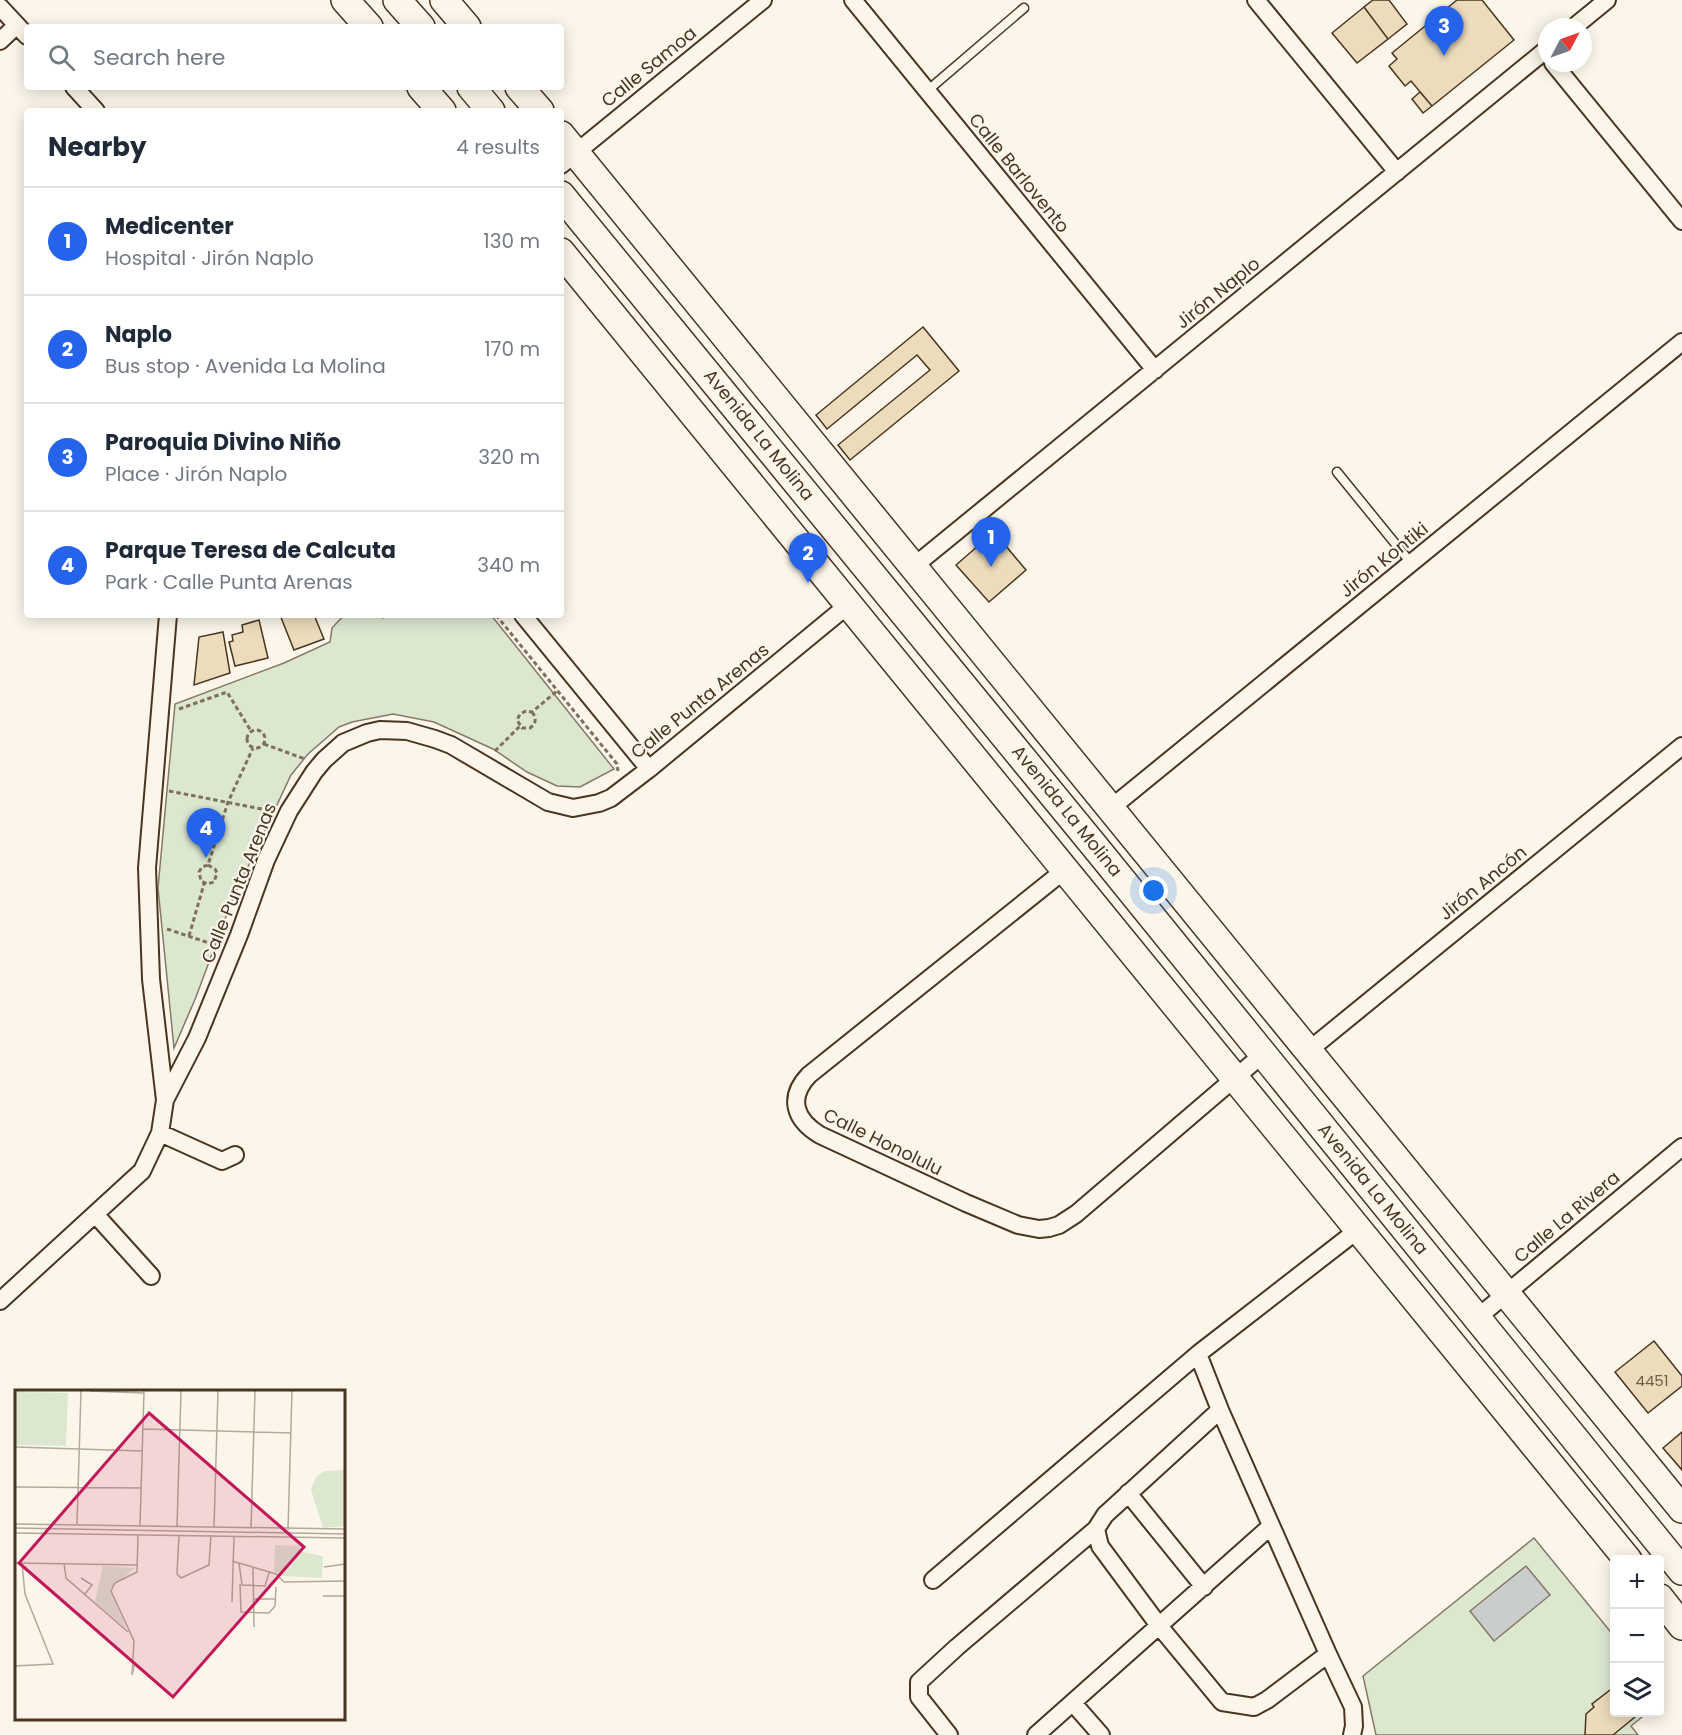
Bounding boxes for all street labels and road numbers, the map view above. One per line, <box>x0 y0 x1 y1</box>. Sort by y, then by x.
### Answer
street label: Calle Samoa <box>596 20 702 113</box>
street label: Calle Barlovento <box>963 107 1076 238</box>
street label: Jirón Naplo <box>1170 251 1265 334</box>
street label: Avenida La Molina <box>698 364 820 506</box>
street label: Jirón Kontiki <box>1334 516 1433 603</box>
street label: Calle Punta Arenas <box>625 637 774 764</box>
street label: Avenida La Molina <box>1006 740 1128 882</box>
street label: Calle Punta Arenas <box>195 799 282 967</box>
street label: Jirón Ancón <box>1434 839 1532 926</box>
street label: Calle Honolulu <box>819 1102 947 1181</box>
street label: Avenida La Molina <box>1312 1118 1434 1260</box>
street label: Calle La Rivera <box>1508 1165 1625 1268</box>

